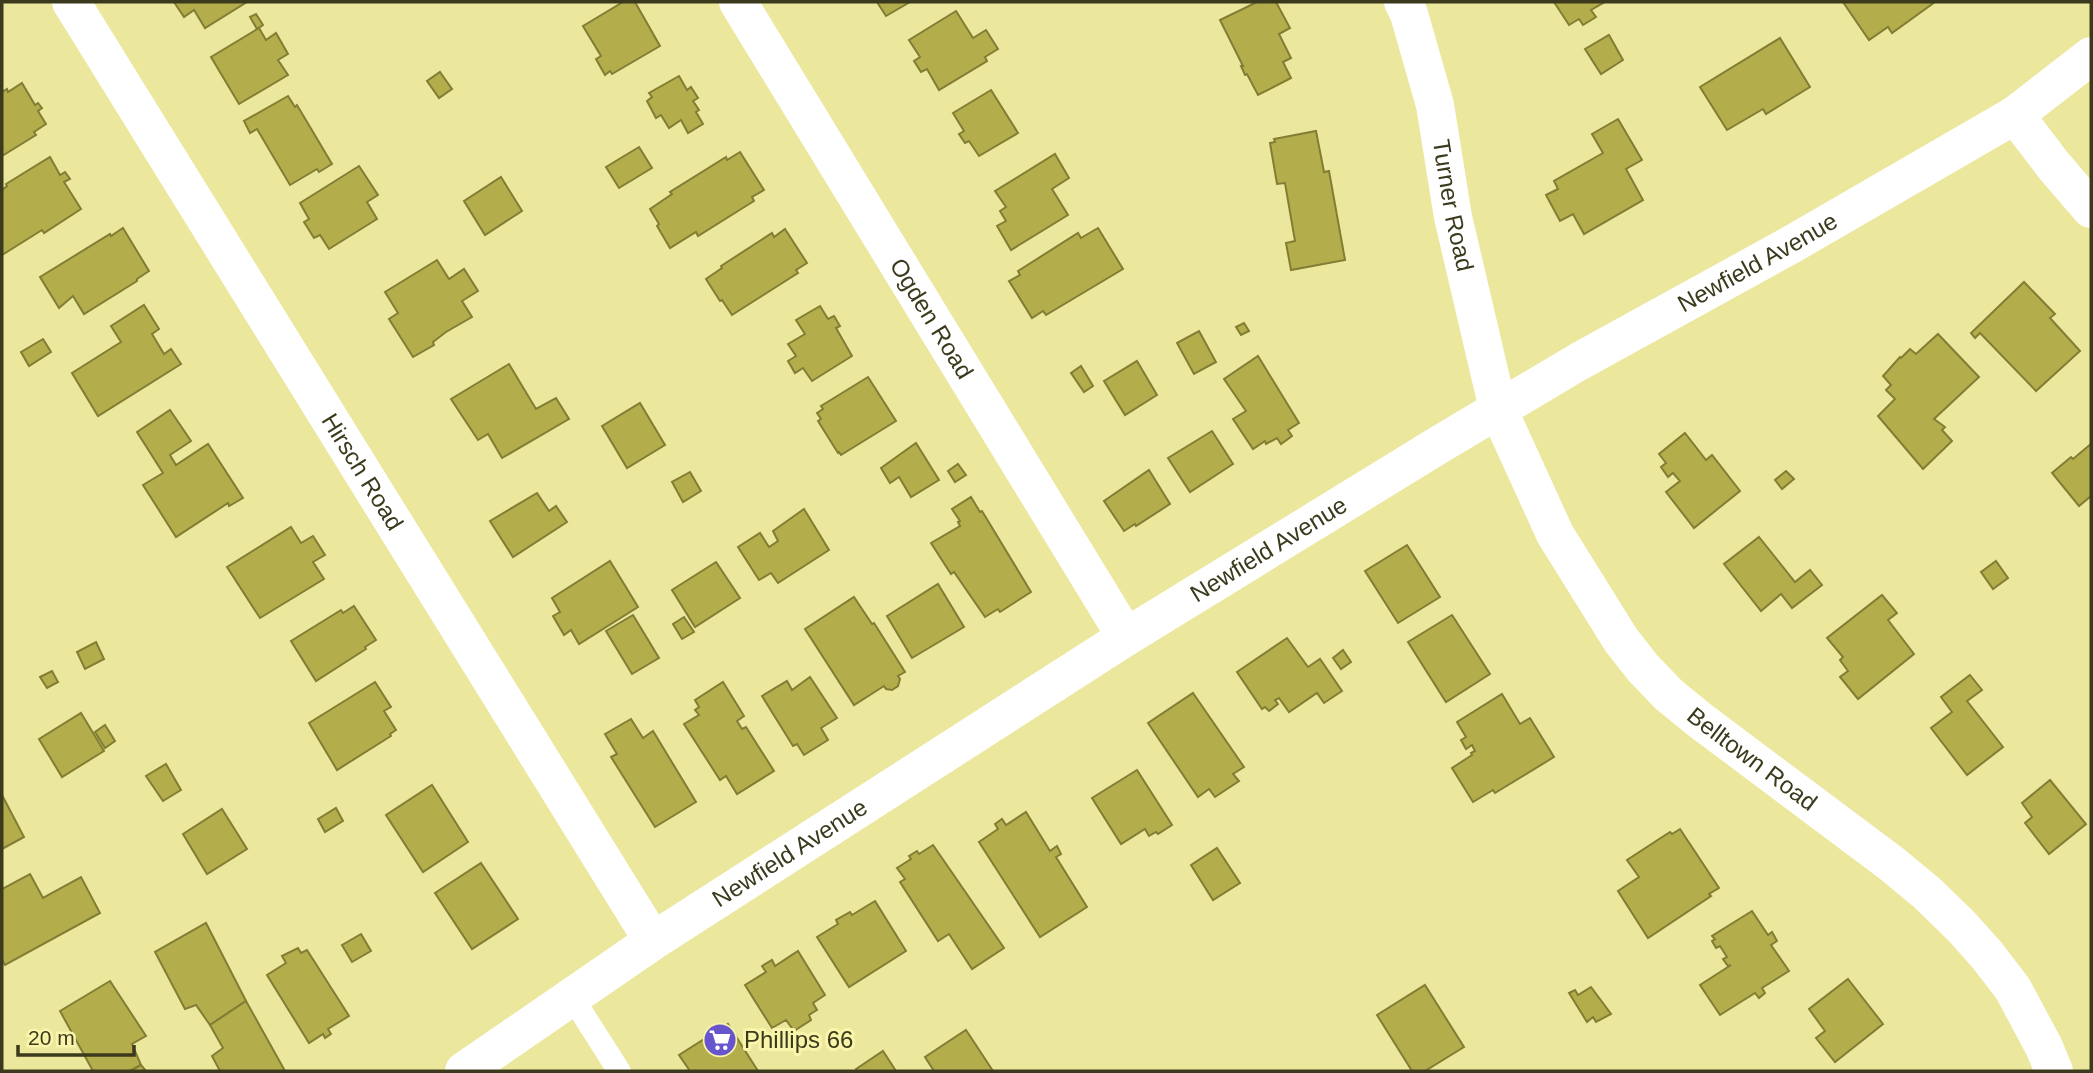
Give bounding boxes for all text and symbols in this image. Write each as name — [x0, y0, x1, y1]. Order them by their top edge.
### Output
street label: Turner Road — [1428, 137, 1479, 274]
street label: Newfield Avenue — [1673, 207, 1842, 317]
street label: Ogden Road — [885, 253, 979, 383]
street label: Hirsch Road — [316, 409, 409, 535]
street label: Newfield Avenue — [1185, 491, 1351, 607]
street label: Belltown Road — [1682, 701, 1822, 816]
street label: Newfield Avenue — [707, 793, 872, 912]
scale bar — [18, 1014, 133, 1058]
supermarket icon: Phillips 66 — [701, 1021, 739, 1059]
text: 20 m — [28, 1026, 75, 1049]
place label: Phillips 66 — [744, 1026, 853, 1053]

